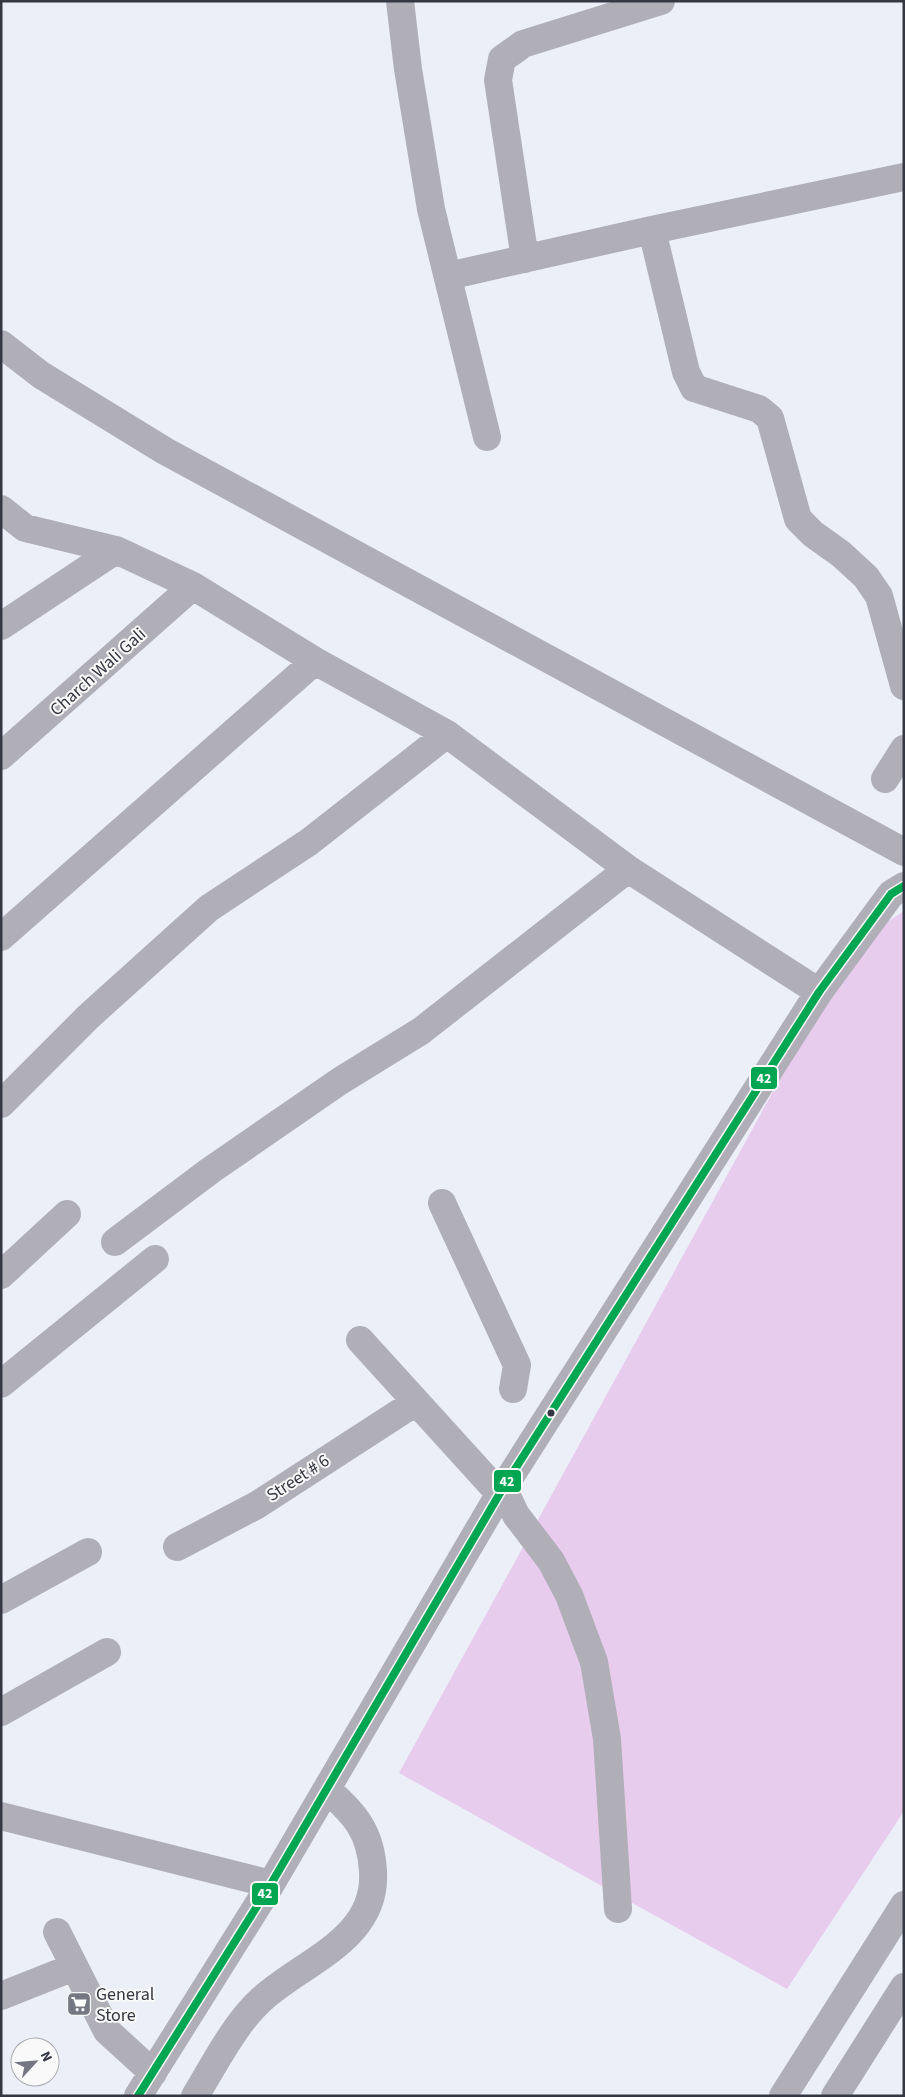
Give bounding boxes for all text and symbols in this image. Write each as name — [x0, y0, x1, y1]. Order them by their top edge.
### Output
street label: Charch Wali Gali — [44, 622, 152, 722]
line badge: 42 — [750, 1066, 778, 1090]
text: 42 — [757, 1069, 771, 1089]
unlabelled marker — [546, 1408, 556, 1418]
street label: Street # 6 — [262, 1448, 334, 1508]
line badge: 42 — [493, 1469, 522, 1493]
text: 42 — [500, 1472, 514, 1492]
line badge: 42 — [251, 1882, 279, 1906]
text: 42 — [258, 1884, 272, 1904]
place label: General Store — [96, 1982, 154, 2028]
supermarket icon: General Store — [66, 1991, 92, 2017]
north arrow — [10, 2037, 60, 2087]
text: N — [35, 2048, 57, 2065]

